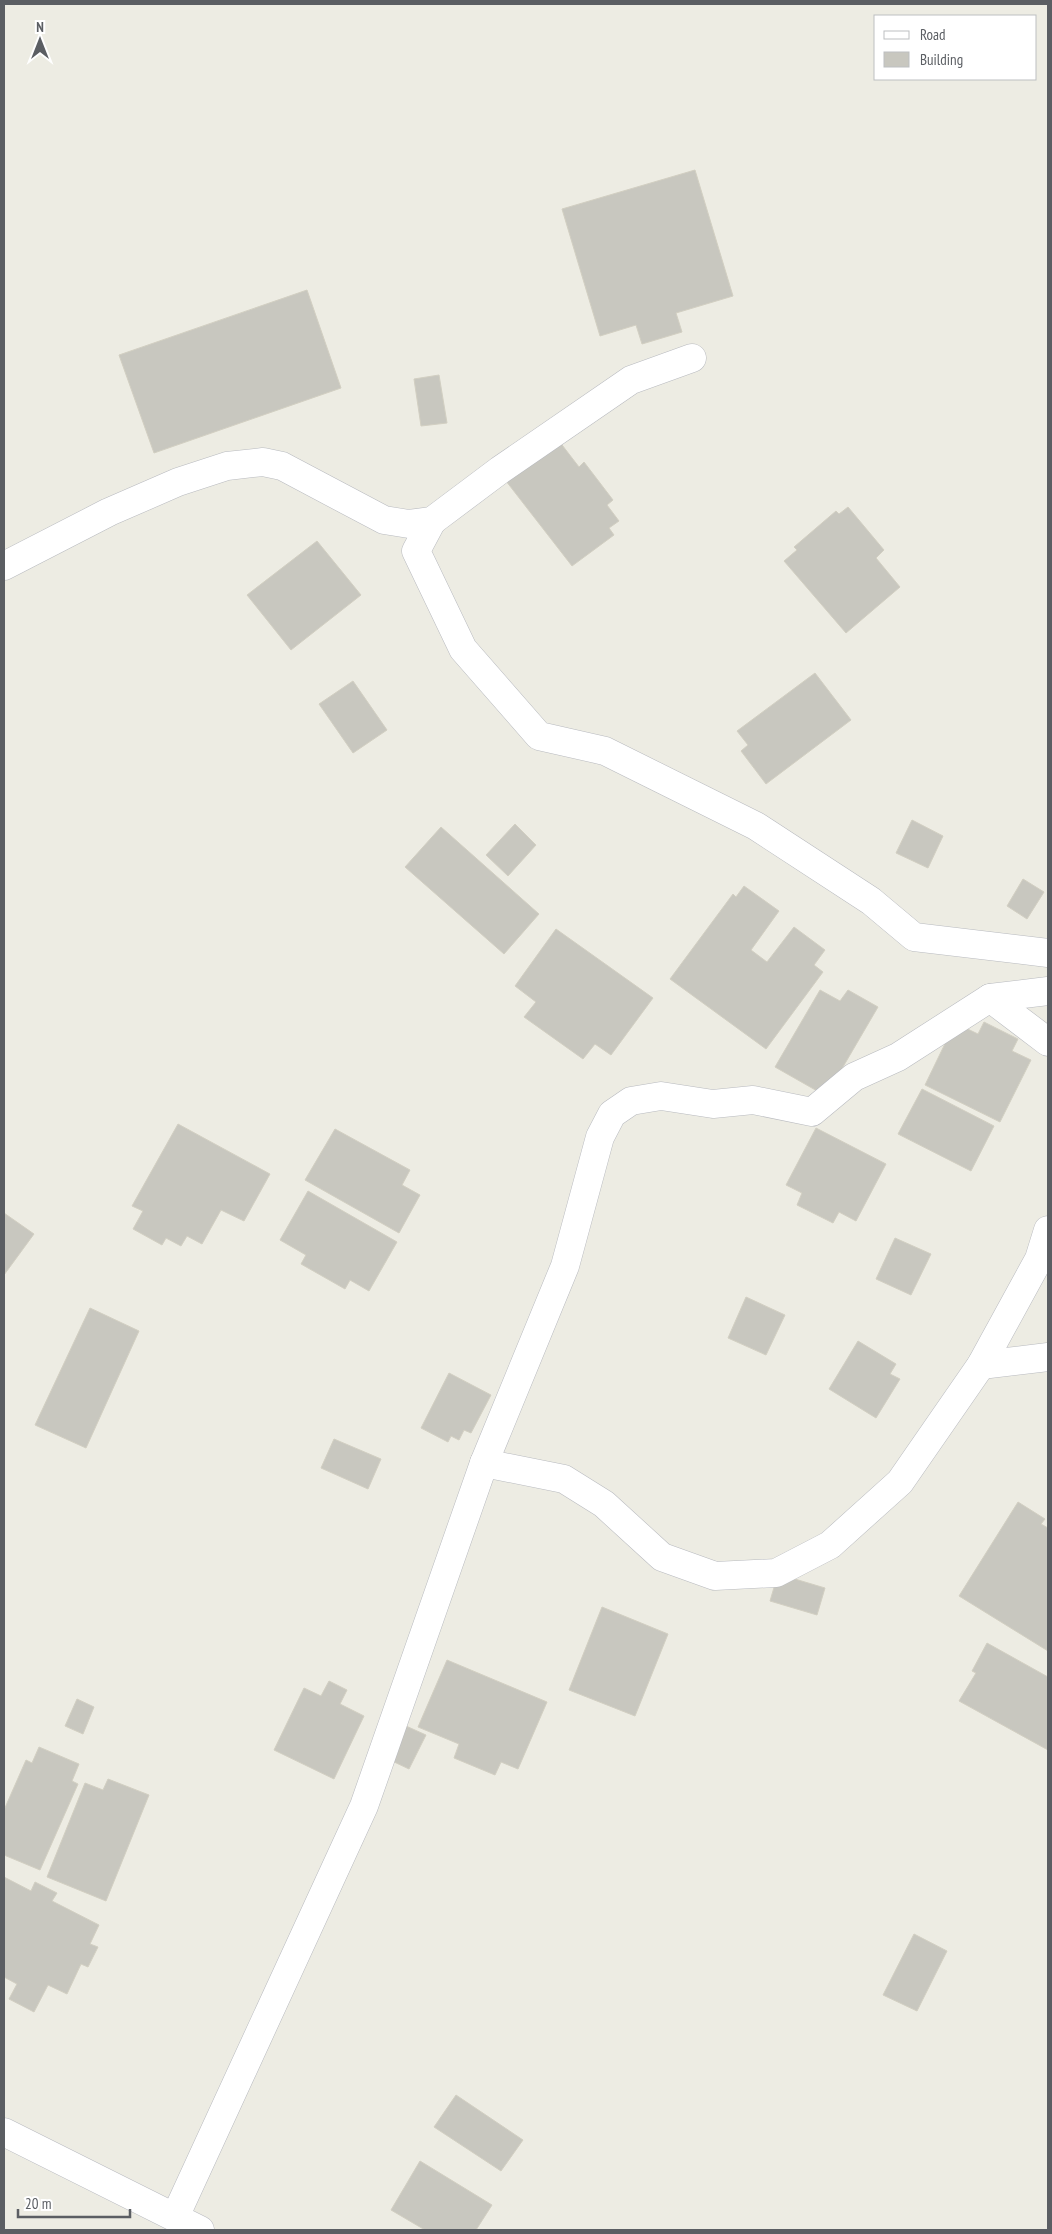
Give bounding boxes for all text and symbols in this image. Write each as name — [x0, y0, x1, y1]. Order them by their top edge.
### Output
north arrow — [15, 15, 65, 65]
legend — [874, 15, 1037, 80]
text: N — [36, 18, 44, 36]
text: Road — [920, 25, 946, 44]
text: Building — [920, 50, 963, 69]
scale bar — [18, 2186, 130, 2218]
text: 20 m — [25, 2194, 51, 2213]

